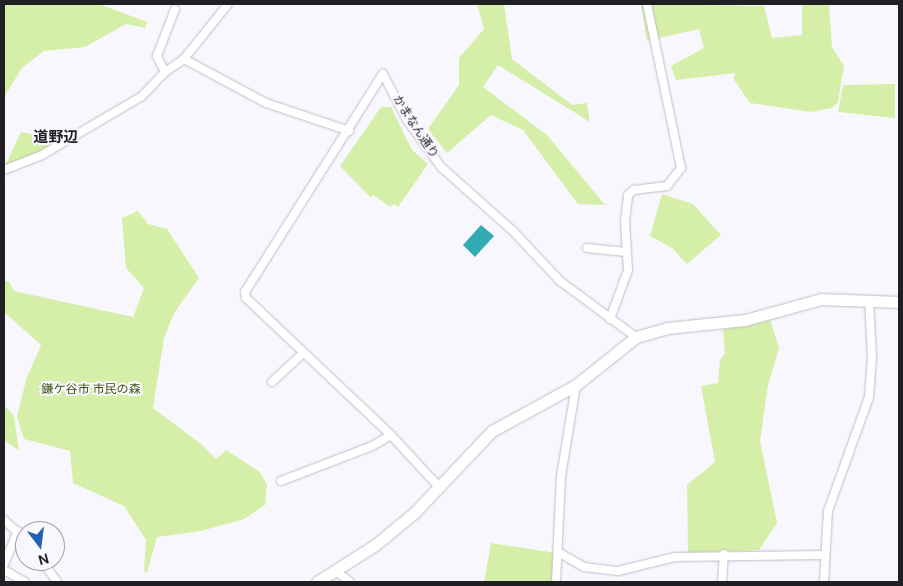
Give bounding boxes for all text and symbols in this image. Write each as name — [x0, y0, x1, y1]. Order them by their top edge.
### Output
street label: かまなん通り — [389, 93, 441, 161]
district label: 道野辺 — [34, 129, 78, 147]
park label: 鎌ケ谷市 市民の森 — [41, 383, 141, 397]
north arrow — [15, 521, 65, 571]
text: N — [36, 550, 51, 570]

